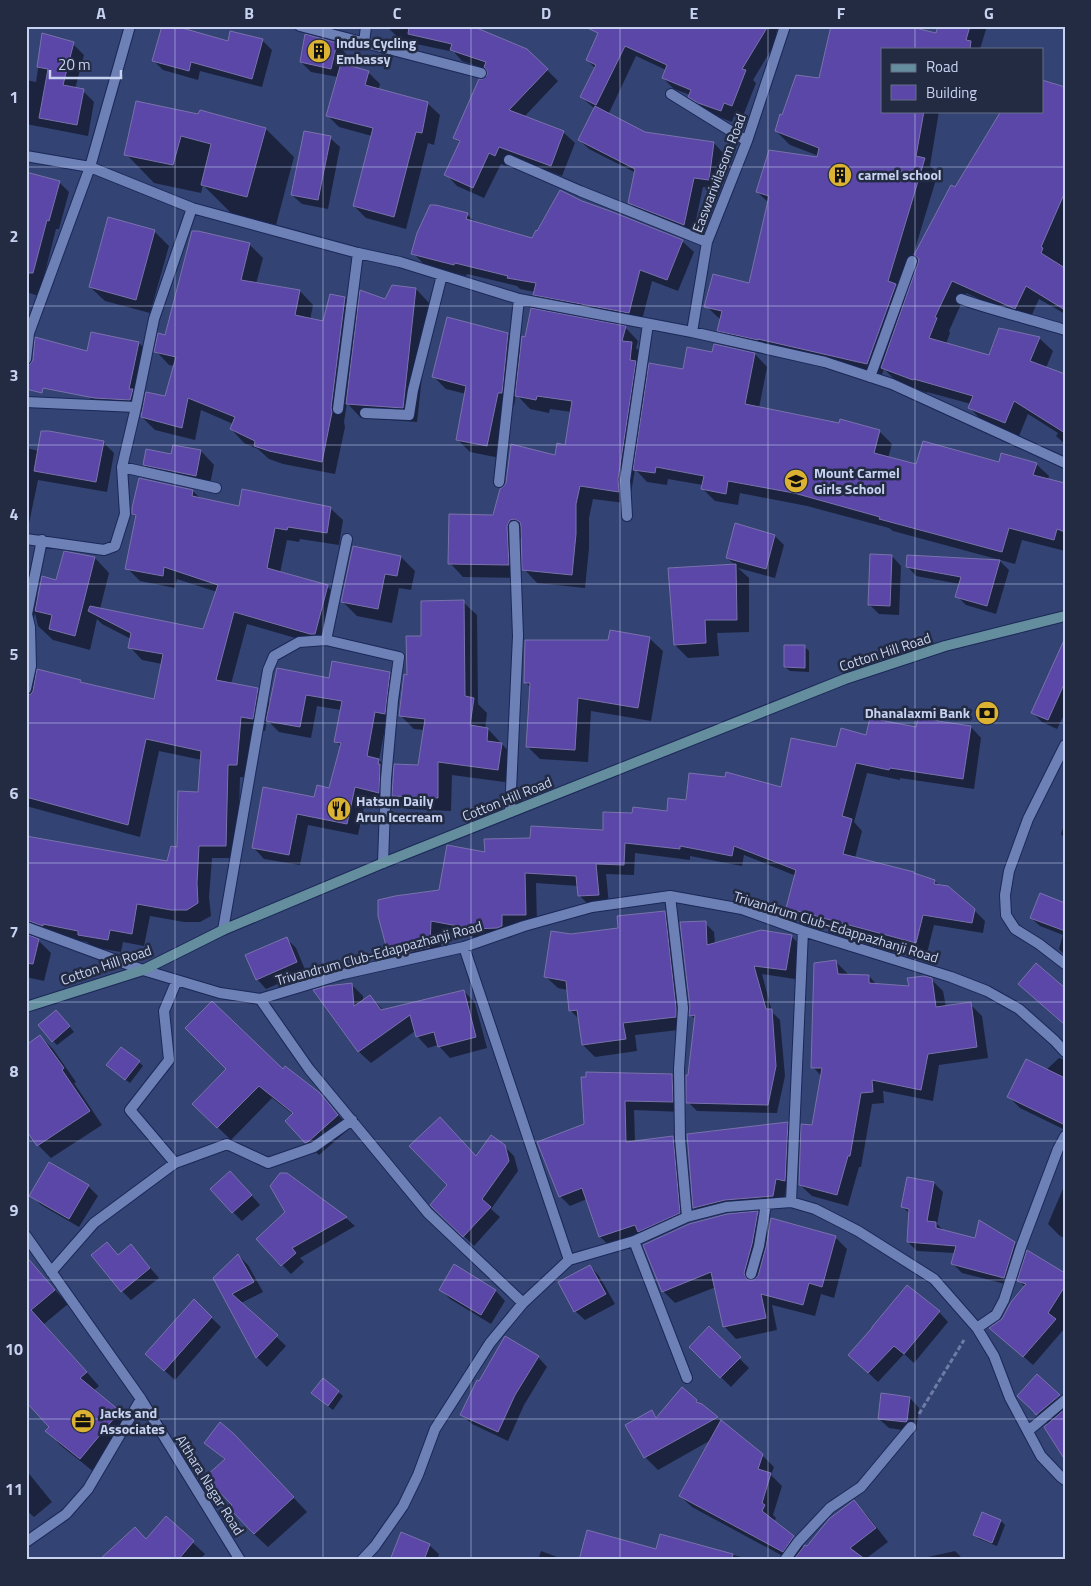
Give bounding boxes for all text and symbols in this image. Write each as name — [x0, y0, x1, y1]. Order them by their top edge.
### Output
text: A — [96, 1, 106, 25]
text: B — [244, 1, 254, 25]
text: C — [393, 1, 402, 25]
text: D — [541, 1, 551, 25]
text: E — [690, 1, 699, 25]
text: F — [837, 1, 846, 25]
text: G — [984, 1, 994, 25]
place label: Indus Cycling Embassy — [336, 32, 417, 69]
building icon: Indus Cycling Embassy — [306, 38, 332, 64]
scale bar — [50, 48, 121, 80]
legend — [881, 48, 1044, 112]
text: 20 m — [58, 53, 91, 76]
text: Road — [926, 55, 958, 78]
text: Building — [926, 81, 977, 104]
text: 1 — [10, 85, 18, 109]
street label: Easwarivilasom Road — [686, 110, 751, 235]
building icon: carmel school — [827, 162, 853, 188]
place label: carmel school — [858, 164, 942, 185]
text: 2 — [10, 224, 18, 248]
text: 3 — [10, 363, 18, 387]
place label: Mount Carmel Girls School — [814, 462, 900, 499]
school or university icon: Mount Carmel Girls School — [783, 468, 809, 494]
text: 4 — [10, 502, 19, 526]
street label: Cotton Hill Road — [836, 627, 933, 676]
text: 5 — [10, 642, 19, 666]
bank icon: Dhanalaxmi Bank — [974, 700, 1000, 726]
place label: Dhanalaxmi Bank — [865, 702, 971, 723]
street label: Cotton Hill Road — [459, 771, 555, 826]
text: 6 — [10, 781, 19, 805]
place label: Hatsun Daily Arun Icecream — [356, 790, 443, 827]
restaurant icon: Hatsun Daily Arun Icecream — [326, 796, 352, 822]
street label: Trivandrum Club-Edappazhanji Road — [731, 885, 941, 968]
street label: Trivandrum Club-Edappazhanji Road — [273, 915, 485, 990]
text: 7 — [10, 920, 18, 944]
street label: Cotton Hill Road — [57, 939, 154, 990]
text: 8 — [10, 1059, 19, 1083]
text: 9 — [10, 1198, 19, 1222]
text: 10 — [5, 1337, 23, 1361]
place label: Jacks and Associates — [100, 1402, 165, 1439]
office icon: Jacks and Associates — [70, 1408, 96, 1434]
street label: Althara Nagar Road — [171, 1430, 250, 1539]
text: 11 — [5, 1477, 23, 1501]

